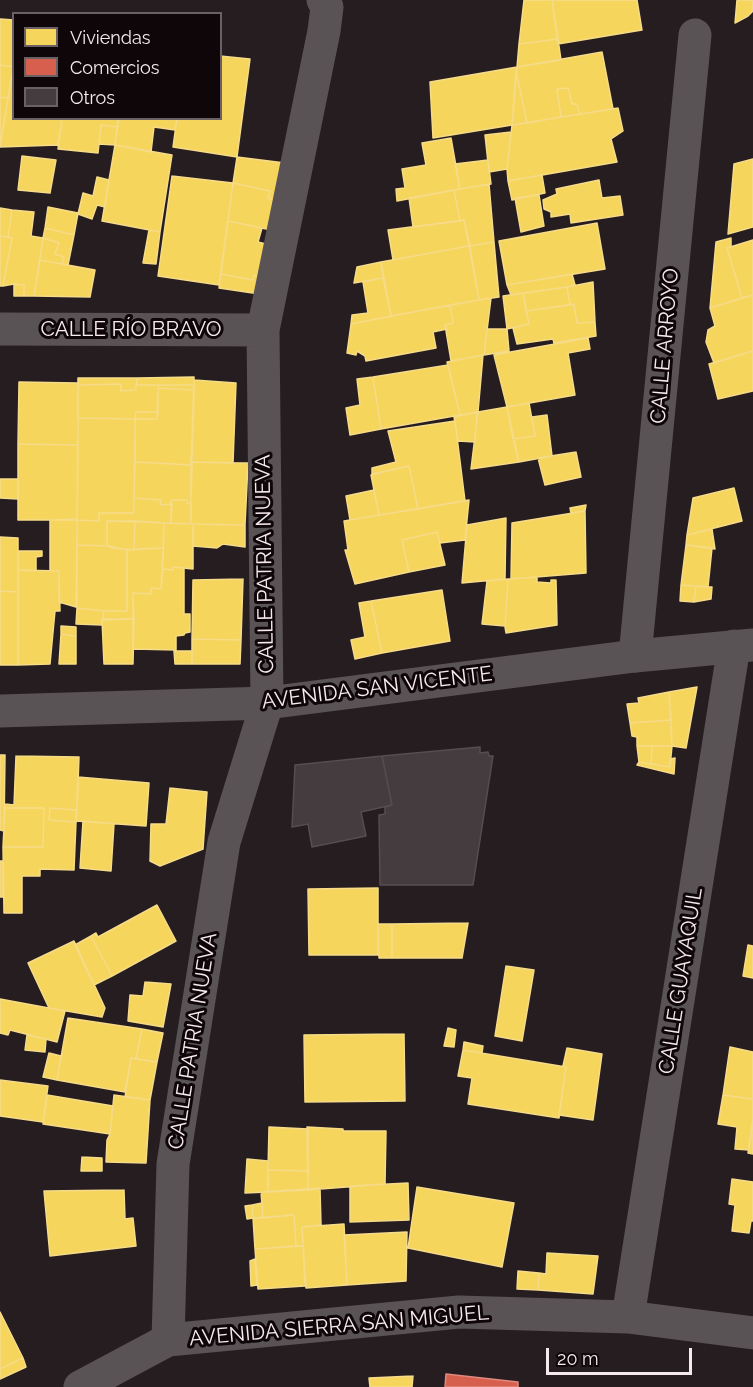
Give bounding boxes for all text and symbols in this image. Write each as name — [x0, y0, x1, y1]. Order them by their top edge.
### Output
legend — [12, 12, 222, 120]
text: Viviendas — [70, 27, 150, 48]
text: Comercios — [70, 57, 159, 78]
text: Otros — [70, 87, 115, 108]
street label: CALLE ARROYO — [646, 267, 684, 425]
street label: CALLE RÍO BRAVO — [40, 317, 222, 343]
street label: CALLE PATRIA NUEVA — [250, 454, 280, 674]
street label: AVENIDA SAN VICENTE — [260, 661, 494, 715]
street label: CALLE GUAYAQUIL — [654, 886, 708, 1076]
street label: CALLE PATRIA NUEVA — [163, 931, 223, 1151]
street label: AVENIDA SIERRA SAN MIGUEL — [188, 1300, 490, 1352]
scale bar — [549, 1336, 694, 1374]
text: 20 m — [557, 1348, 599, 1369]

